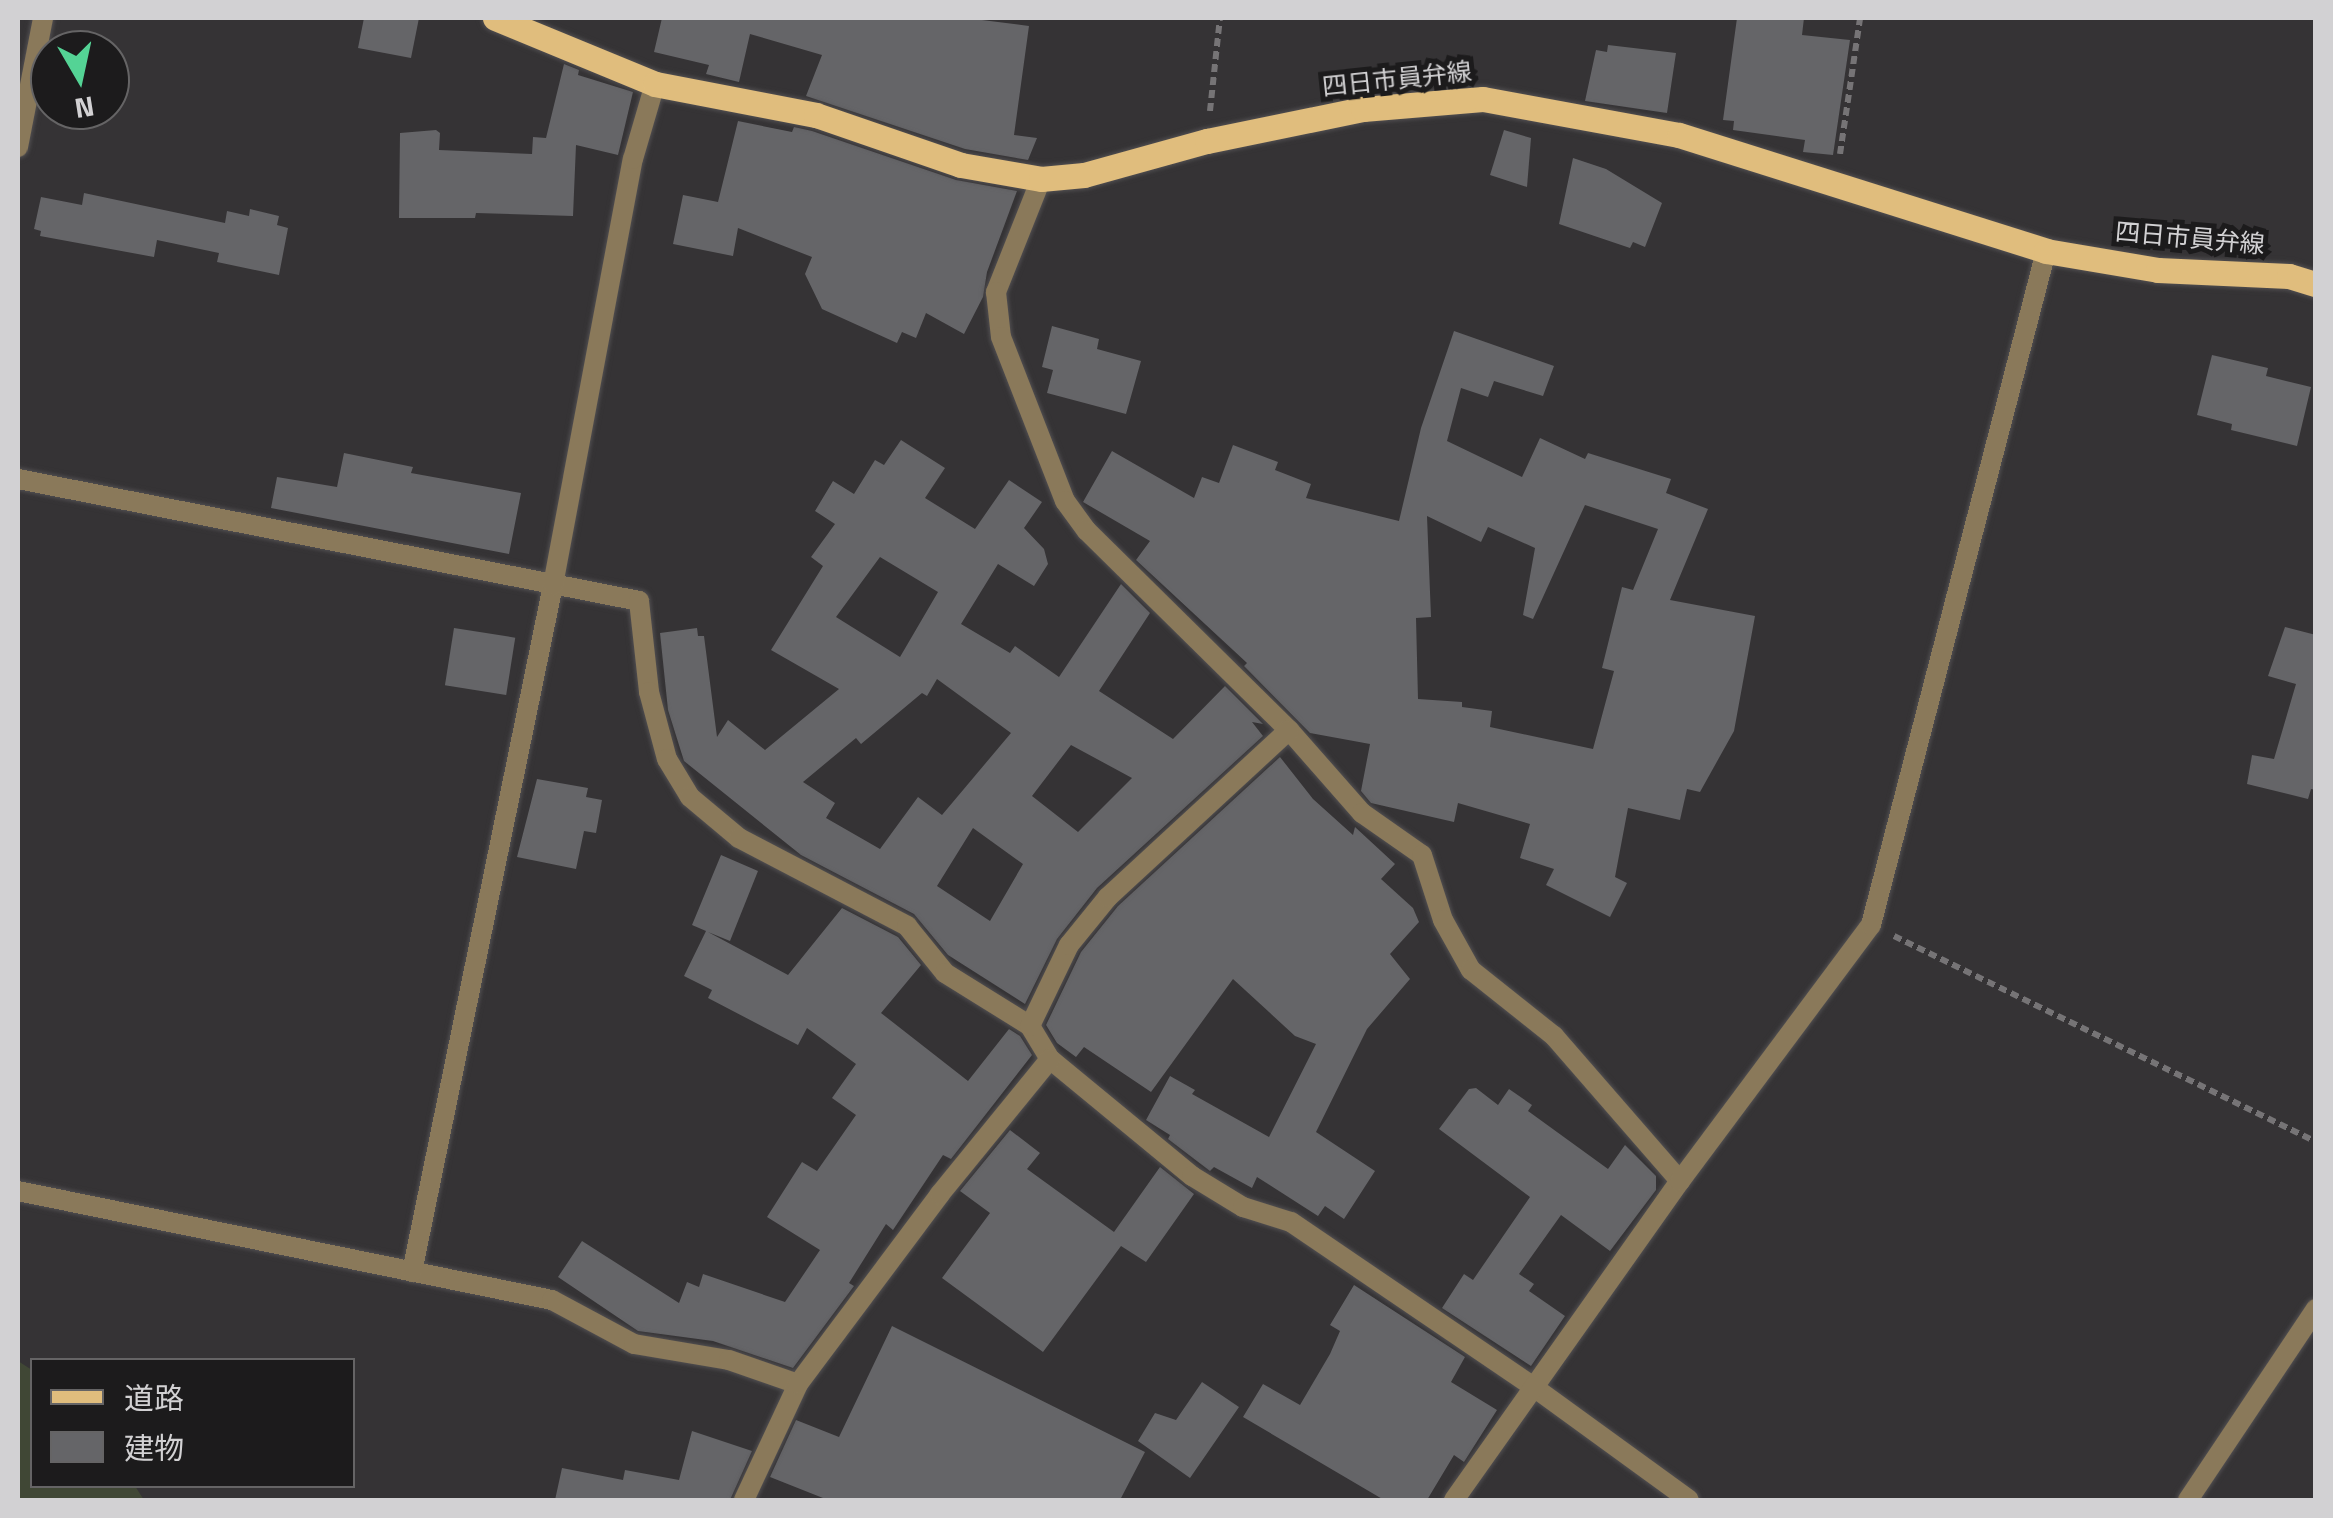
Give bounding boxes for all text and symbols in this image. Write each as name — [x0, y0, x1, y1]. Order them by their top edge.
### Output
north arrow — [30, 30, 130, 130]
street label: 四日市員弁線 — [1321, 56, 1473, 102]
text: N — [72, 85, 97, 131]
street label: 四日市員弁線 — [2114, 217, 2266, 259]
legend — [30, 1358, 355, 1488]
text: 道路 — [124, 1375, 184, 1421]
text: 建物 — [124, 1425, 184, 1471]

